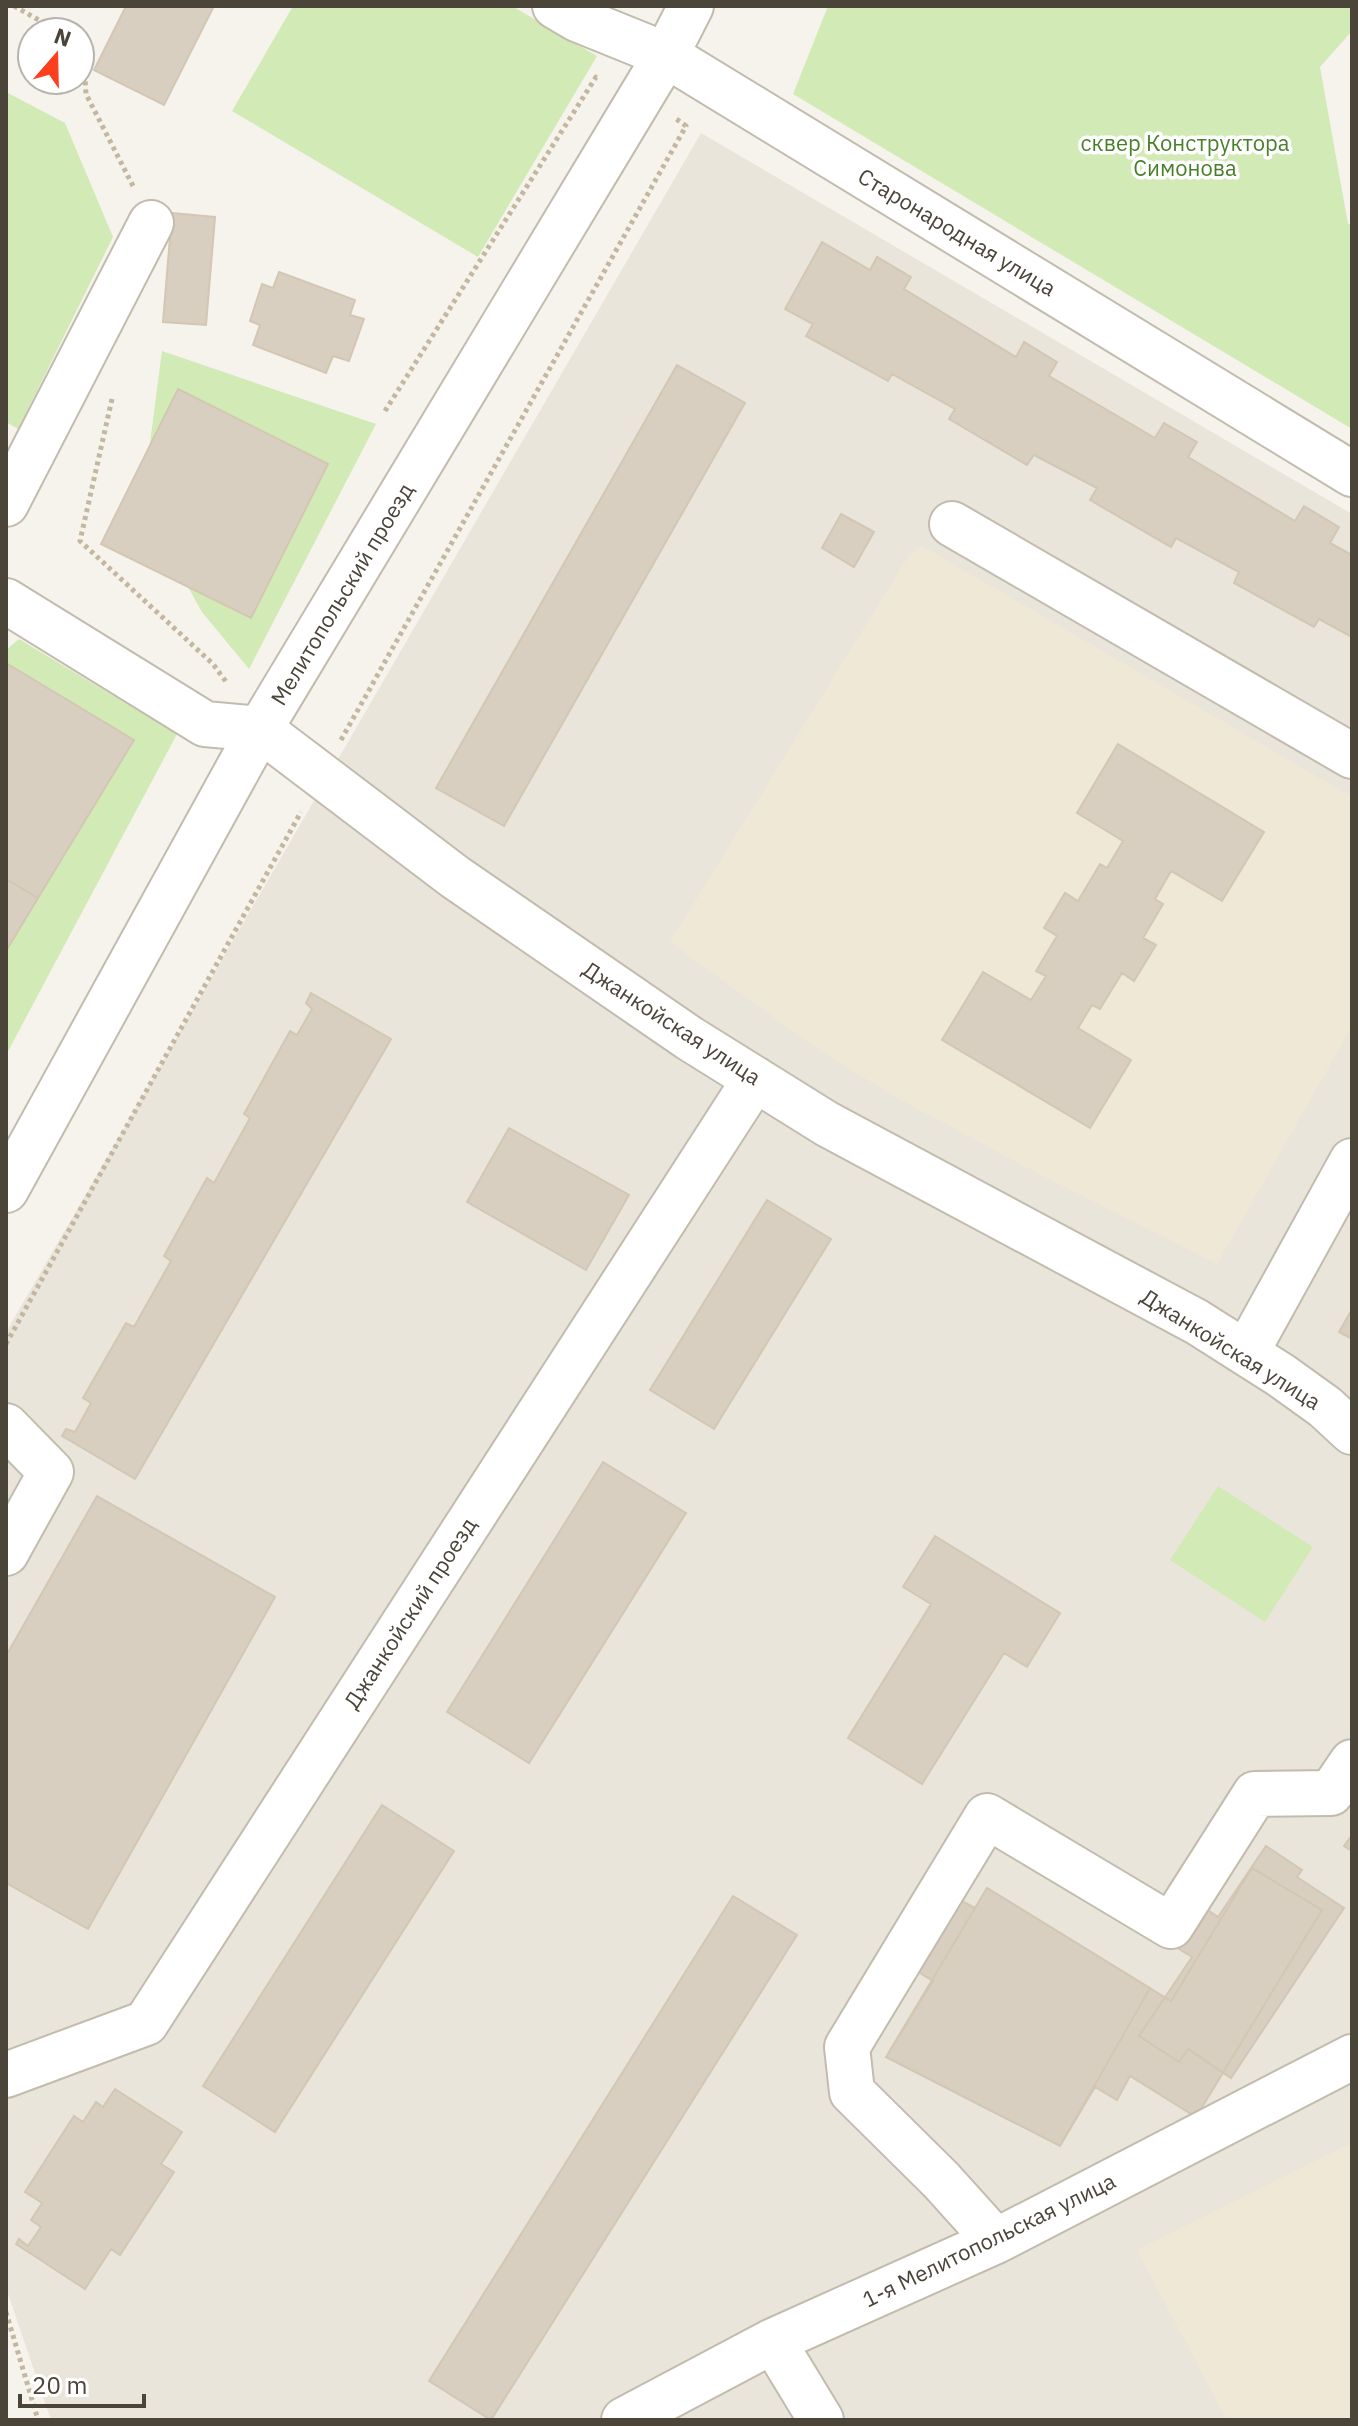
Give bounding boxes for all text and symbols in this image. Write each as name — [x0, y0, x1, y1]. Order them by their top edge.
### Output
north arrow — [16, 16, 96, 96]
text: N — [51, 20, 75, 53]
park label: сквер Конструктора Симонова — [1081, 128, 1290, 182]
street label: Старонародная улица — [853, 161, 1062, 302]
street label: Мелитопольский проезд — [264, 477, 420, 710]
street label: Джанкойская улица — [578, 954, 767, 1091]
street label: Джанкойская улица — [1136, 1281, 1327, 1416]
street label: Джанкойский проезд — [337, 1512, 482, 1714]
street label: 1-я Мелитопольская улица — [857, 2165, 1120, 2314]
scale bar — [20, 2358, 144, 2408]
text: 20 m — [32, 2369, 87, 2401]

